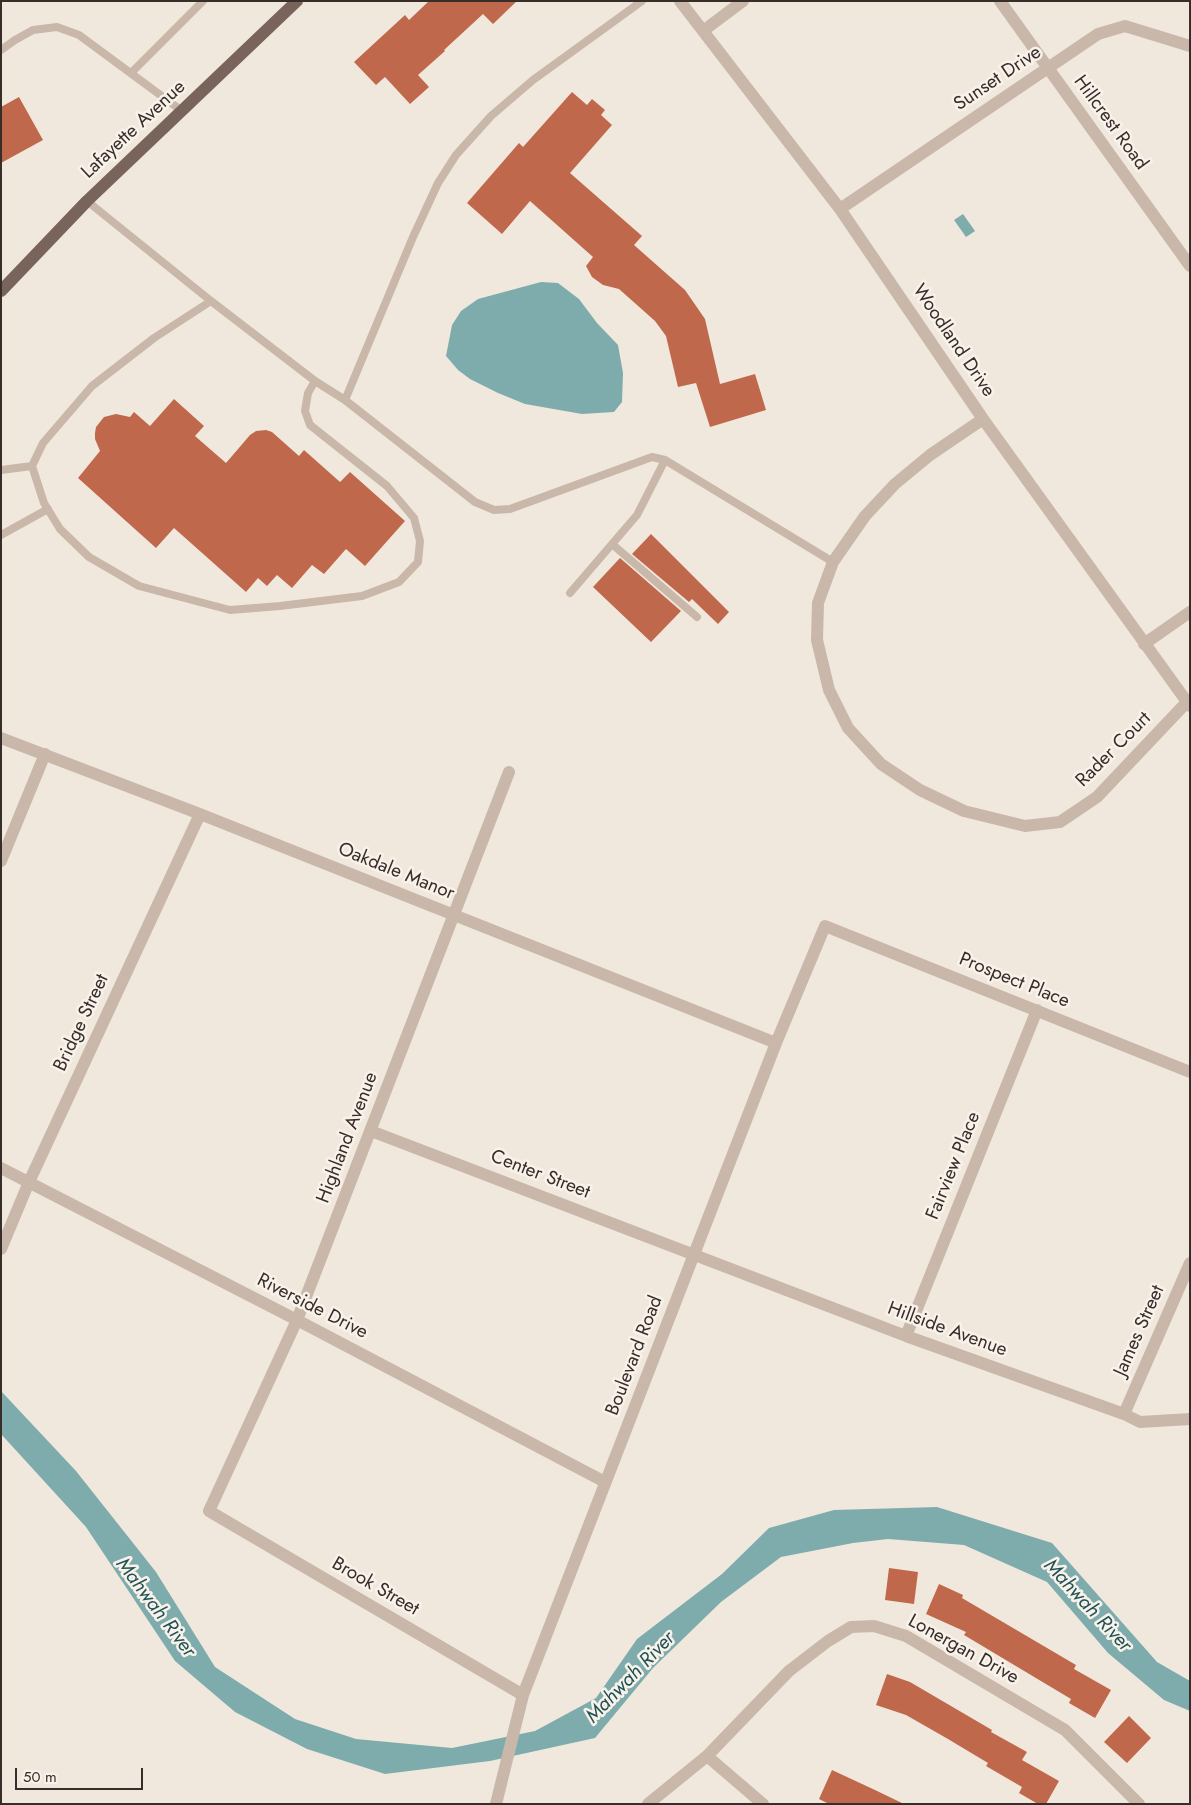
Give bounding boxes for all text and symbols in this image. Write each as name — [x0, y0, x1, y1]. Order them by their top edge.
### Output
street label: Sunset Drive — [950, 42, 1046, 116]
street label: Hillcrest Road — [1068, 71, 1152, 175]
street label: Lafayette Avenue — [77, 76, 191, 184]
street label: Woodland Drive — [907, 280, 999, 402]
street label: Rader Court — [1072, 708, 1156, 792]
street label: Oakdale Manor — [334, 838, 458, 906]
street label: Prospect Place — [955, 949, 1073, 1013]
street label: Bridge Street — [50, 971, 114, 1075]
street label: Highland Avenue — [313, 1069, 383, 1207]
street label: Fairview Place — [922, 1109, 986, 1223]
street label: Center Street — [487, 1146, 593, 1204]
street label: Riverside Drive — [253, 1269, 371, 1345]
street label: James Street — [1110, 1282, 1170, 1380]
street label: Boulevard Road — [602, 1293, 668, 1419]
street label: Hillside Avenue — [884, 1298, 1010, 1362]
street label: Brook Street — [327, 1553, 423, 1621]
water label: Mahwah River — [110, 1554, 200, 1662]
water label: Mahwah River — [1038, 1555, 1136, 1657]
street label: Lonergan Drive — [904, 1610, 1022, 1690]
water label: Mahwah River — [581, 1627, 681, 1729]
scale bar — [18, 1758, 145, 1790]
text: 50 m — [23, 1766, 57, 1788]

